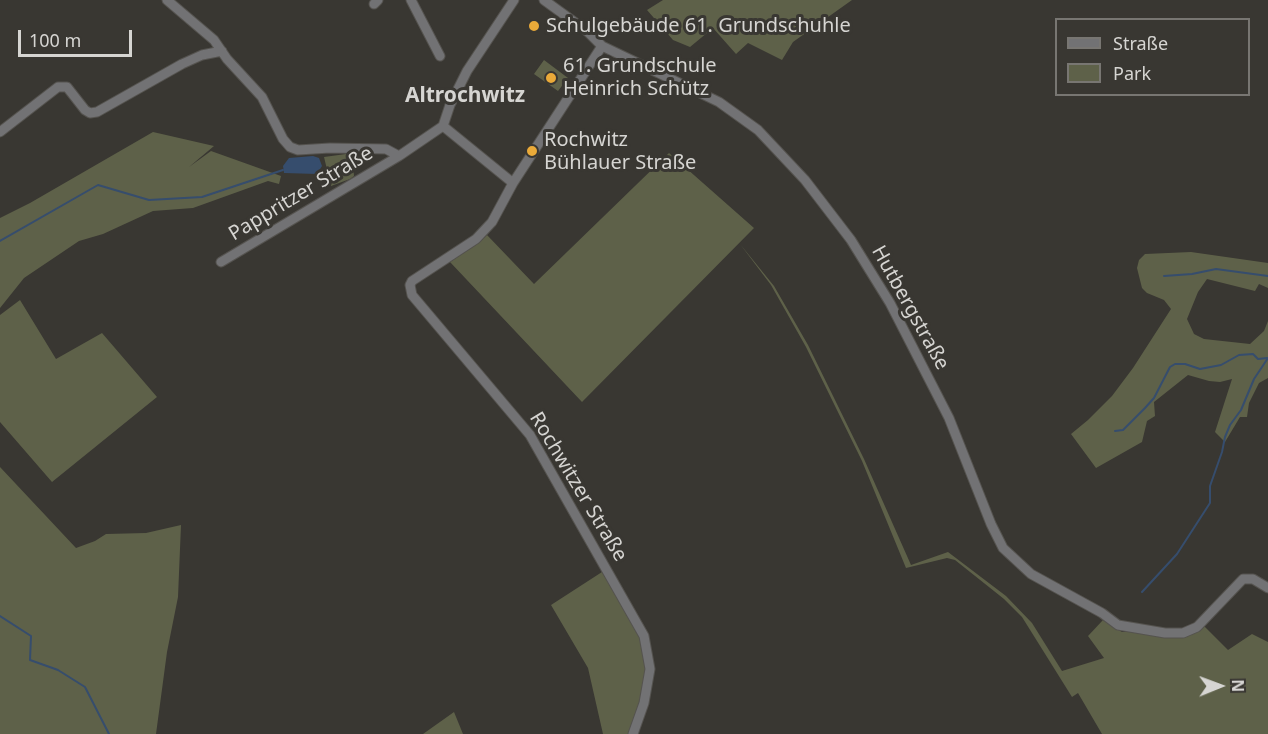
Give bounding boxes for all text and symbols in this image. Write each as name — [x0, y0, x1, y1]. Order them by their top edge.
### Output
place label: Schulgebäude 61. Grundschuhle — [546, 14, 851, 38]
scale bar — [21, 18, 135, 56]
legend — [1055, 18, 1250, 96]
marker: Schulgebäude 61. Grundschuhle — [527, 19, 541, 33]
text: 100 m — [29, 28, 81, 52]
text: Straße — [1113, 31, 1168, 55]
place label: 61. Grundschule Heinrich Schütz — [563, 54, 717, 101]
text: Park — [1113, 61, 1151, 85]
marker: 61. Grundschule Heinrich Schütz — [544, 71, 558, 85]
district label: Altrochwitz — [405, 83, 525, 109]
place label: Rochwitz Bühlauer Straße — [544, 128, 696, 175]
street label: Pappritzer Straße — [225, 142, 377, 246]
marker: Rochwitz Bühlauer Straße — [525, 144, 539, 158]
street label: Hutbergstraße — [866, 242, 954, 374]
street label: Rochwitzer Straße — [524, 408, 632, 566]
north arrow — [1190, 656, 1250, 716]
text: N — [1227, 679, 1249, 692]

